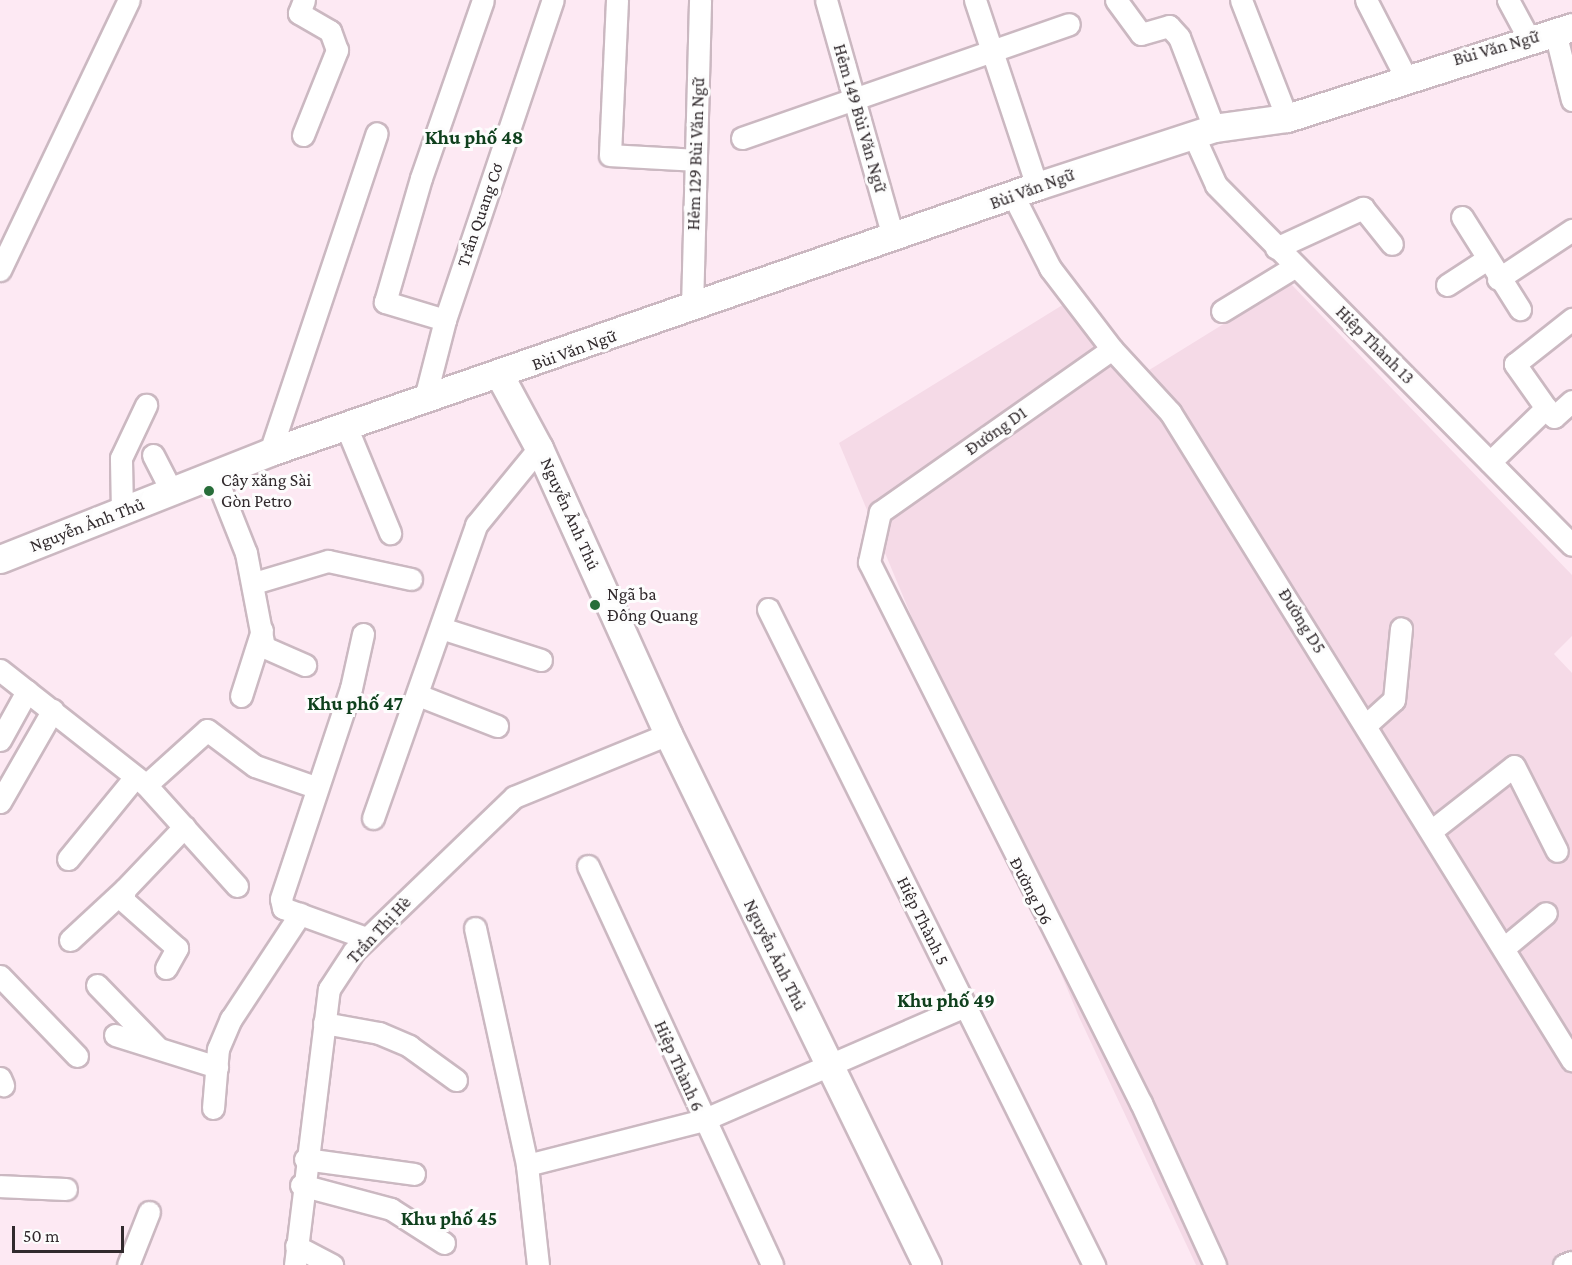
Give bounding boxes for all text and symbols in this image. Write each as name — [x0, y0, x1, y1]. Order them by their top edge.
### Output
street label: Bùi Văn Ngữ — [1451, 25, 1541, 71]
street label: Hẻm 149 Bùi Văn Ngữ — [828, 41, 892, 195]
street label: Hẻm 129 Bùi Văn Ngữ — [683, 77, 709, 231]
district label: Khu phố 48 — [425, 125, 523, 149]
street label: Trần Quang Cơ — [452, 160, 508, 270]
street label: Bùi Văn Ngữ — [987, 164, 1077, 214]
street label: Hiệp Thành 13 — [1331, 301, 1419, 389]
street label: Bùi Văn Ngữ — [529, 325, 619, 375]
street label: Đường D1 — [961, 402, 1031, 460]
street label: Nguyễn Ảnh Thủ — [536, 454, 604, 574]
place label: Cây xăng Sài Gòn Petro — [221, 470, 311, 512]
marker: Cây xăng Sài Gòn Petro — [202, 484, 216, 498]
street label: Nguyễn Ảnh Thủ — [27, 493, 147, 557]
place label: Ngã ba Đông Quang — [607, 584, 698, 626]
street label: Đường D5 — [1274, 584, 1330, 658]
marker: Ngã ba Đông Quang — [588, 598, 602, 612]
district label: Khu phố 47 — [307, 691, 403, 715]
street label: Đường D6 — [1005, 853, 1057, 929]
street label: Hiệp Thành 5 — [892, 873, 954, 969]
street label: Trần Thị Hè — [342, 892, 416, 968]
street label: Nguyễn Ảnh Thủ — [739, 896, 811, 1014]
district label: Khu phố 49 — [897, 988, 995, 1012]
street label: Hiệp Thành 6 — [649, 1017, 709, 1115]
district label: Khu phố 45 — [401, 1206, 497, 1230]
scale bar — [15, 1214, 128, 1252]
text: 50 m — [23, 1226, 60, 1246]

